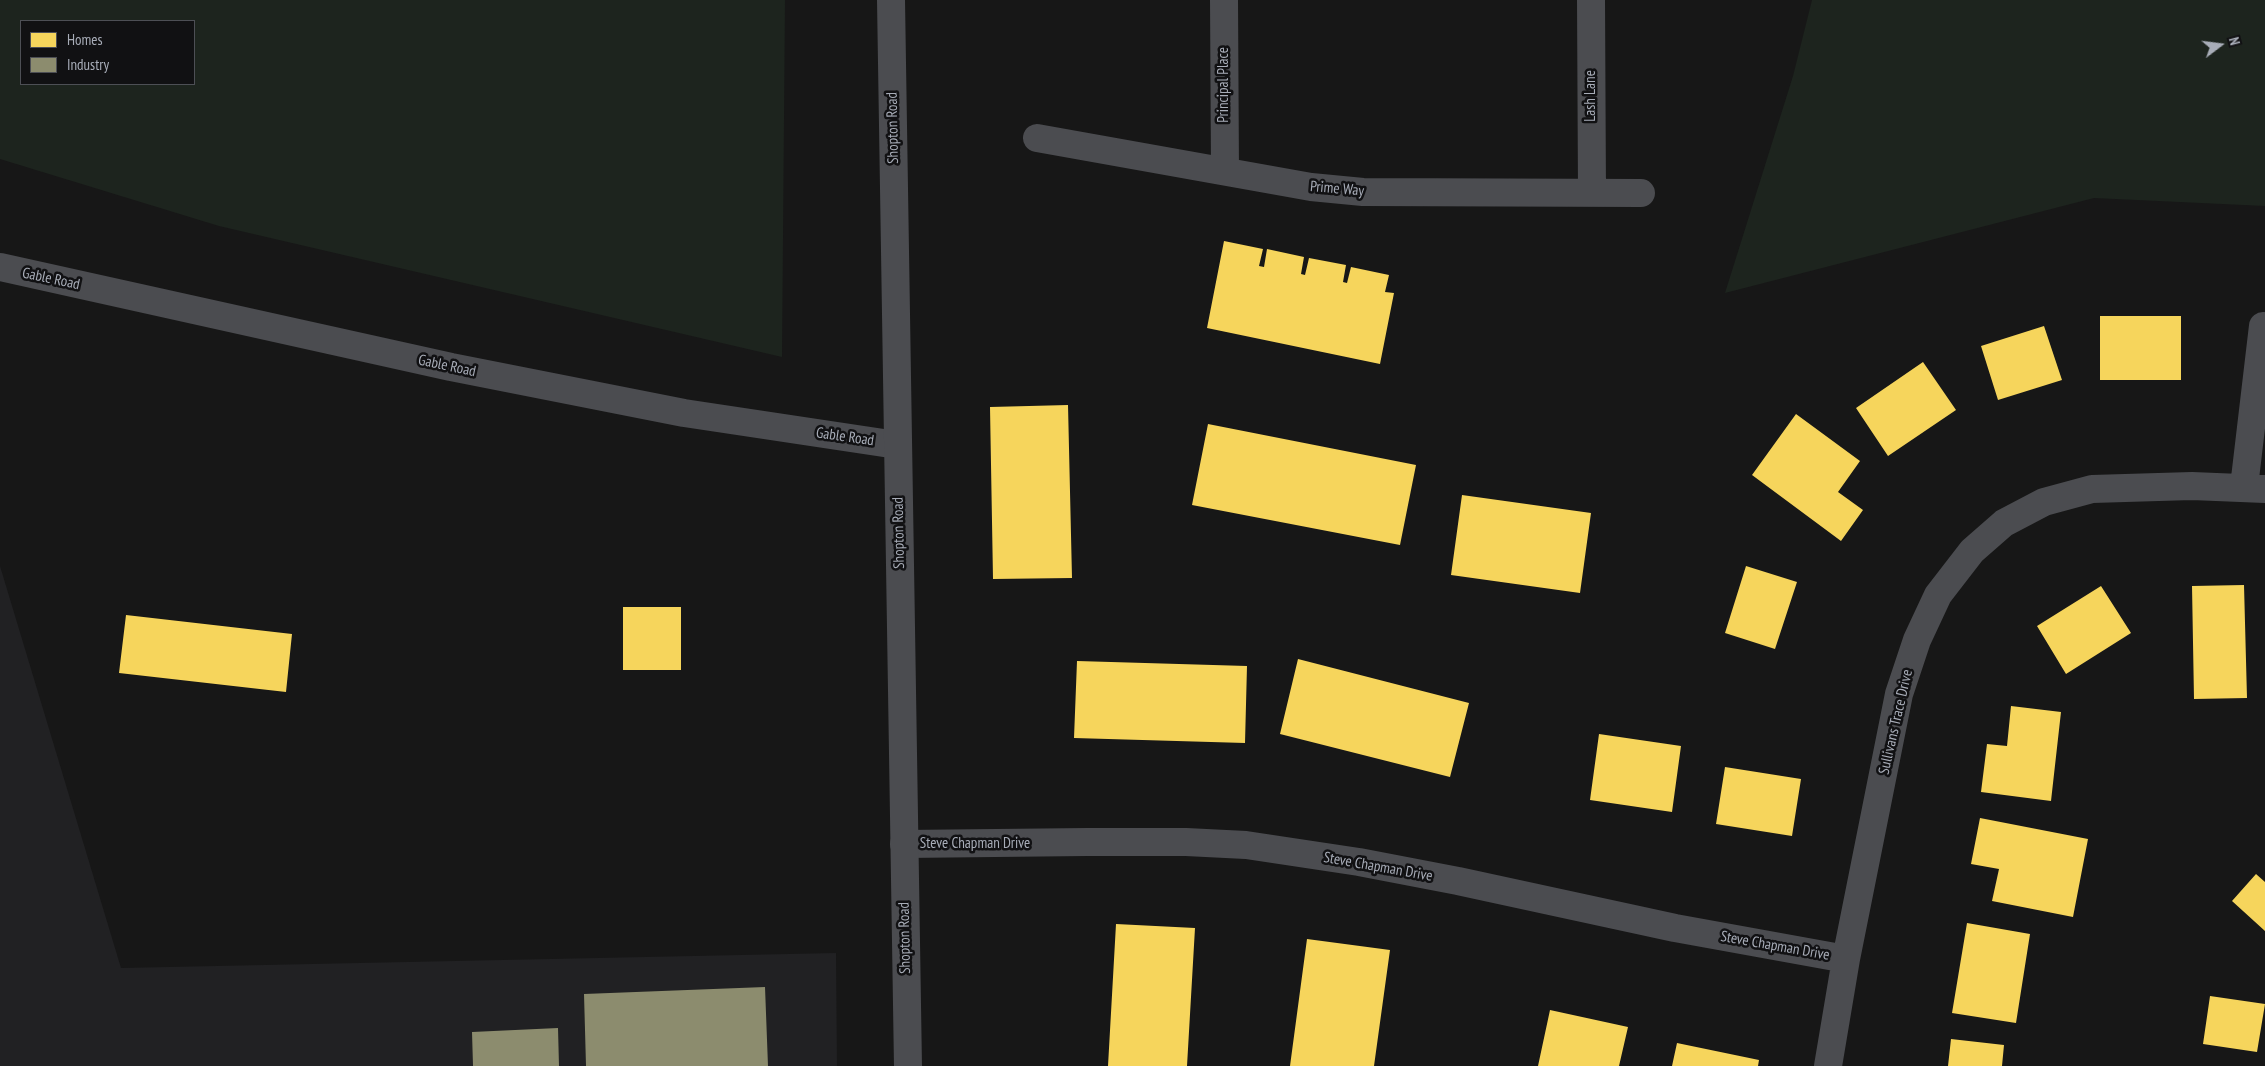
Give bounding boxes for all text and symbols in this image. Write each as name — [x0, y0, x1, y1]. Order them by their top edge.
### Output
legend — [20, 20, 195, 85]
north arrow — [2195, 20, 2245, 70]
text: Homes — [67, 30, 103, 49]
text: N — [2225, 35, 2244, 47]
street label: Principal Place — [1215, 47, 1233, 123]
text: Industry — [67, 55, 109, 74]
street label: Lash Lane — [1582, 70, 1600, 122]
street label: Shopton Road — [883, 92, 903, 164]
street label: Prime Way — [1309, 178, 1365, 200]
street label: Gable Road — [21, 264, 81, 294]
street label: Gable Road — [417, 351, 477, 381]
street label: Gable Road — [815, 424, 875, 450]
street label: Shopton Road — [889, 497, 909, 569]
street label: Sullivans Trace Drive — [1875, 668, 1917, 776]
street label: Steve Chapman Drive — [920, 835, 1030, 853]
street label: Steve Chapman Drive — [1322, 849, 1434, 885]
street label: Shopton Road — [895, 902, 915, 974]
street label: Steve Chapman Drive — [1719, 928, 1831, 964]

